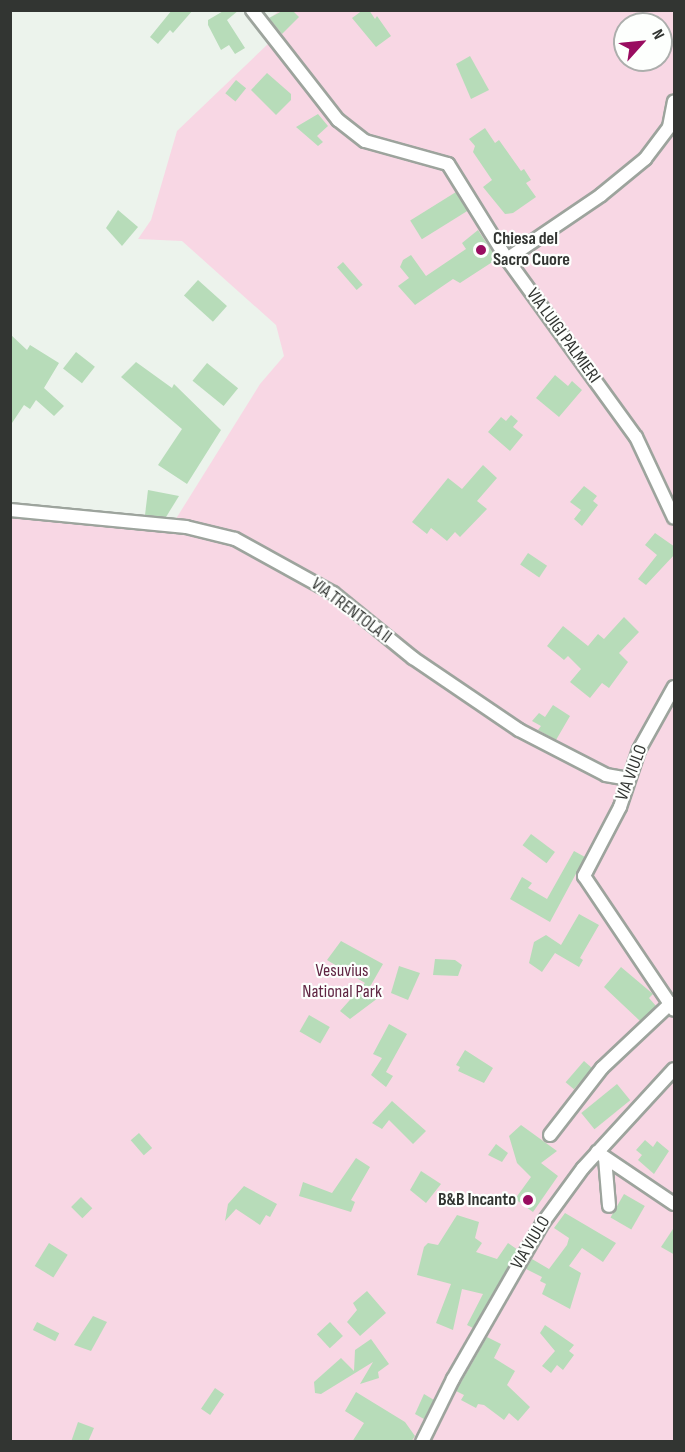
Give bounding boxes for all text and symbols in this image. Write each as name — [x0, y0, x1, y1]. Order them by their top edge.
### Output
north arrow — [613, 12, 673, 72]
text: N — [647, 26, 668, 43]
place label: Chiesa del Sacro Cuore — [493, 229, 570, 272]
marker: Chiesa del Sacro Cuore — [474, 243, 488, 257]
street label: VIA LUIGI PALMIERI — [521, 284, 605, 388]
street label: VIA TRENTOLA II — [307, 574, 395, 648]
street label: VIA VIULO — [611, 742, 653, 804]
park label: Vesuvius National Park — [302, 961, 382, 1004]
place label: B&B Incanto — [438, 1189, 516, 1211]
marker: B&B Incanto — [521, 1193, 535, 1207]
street label: VIA VIULO — [507, 1213, 555, 1273]

